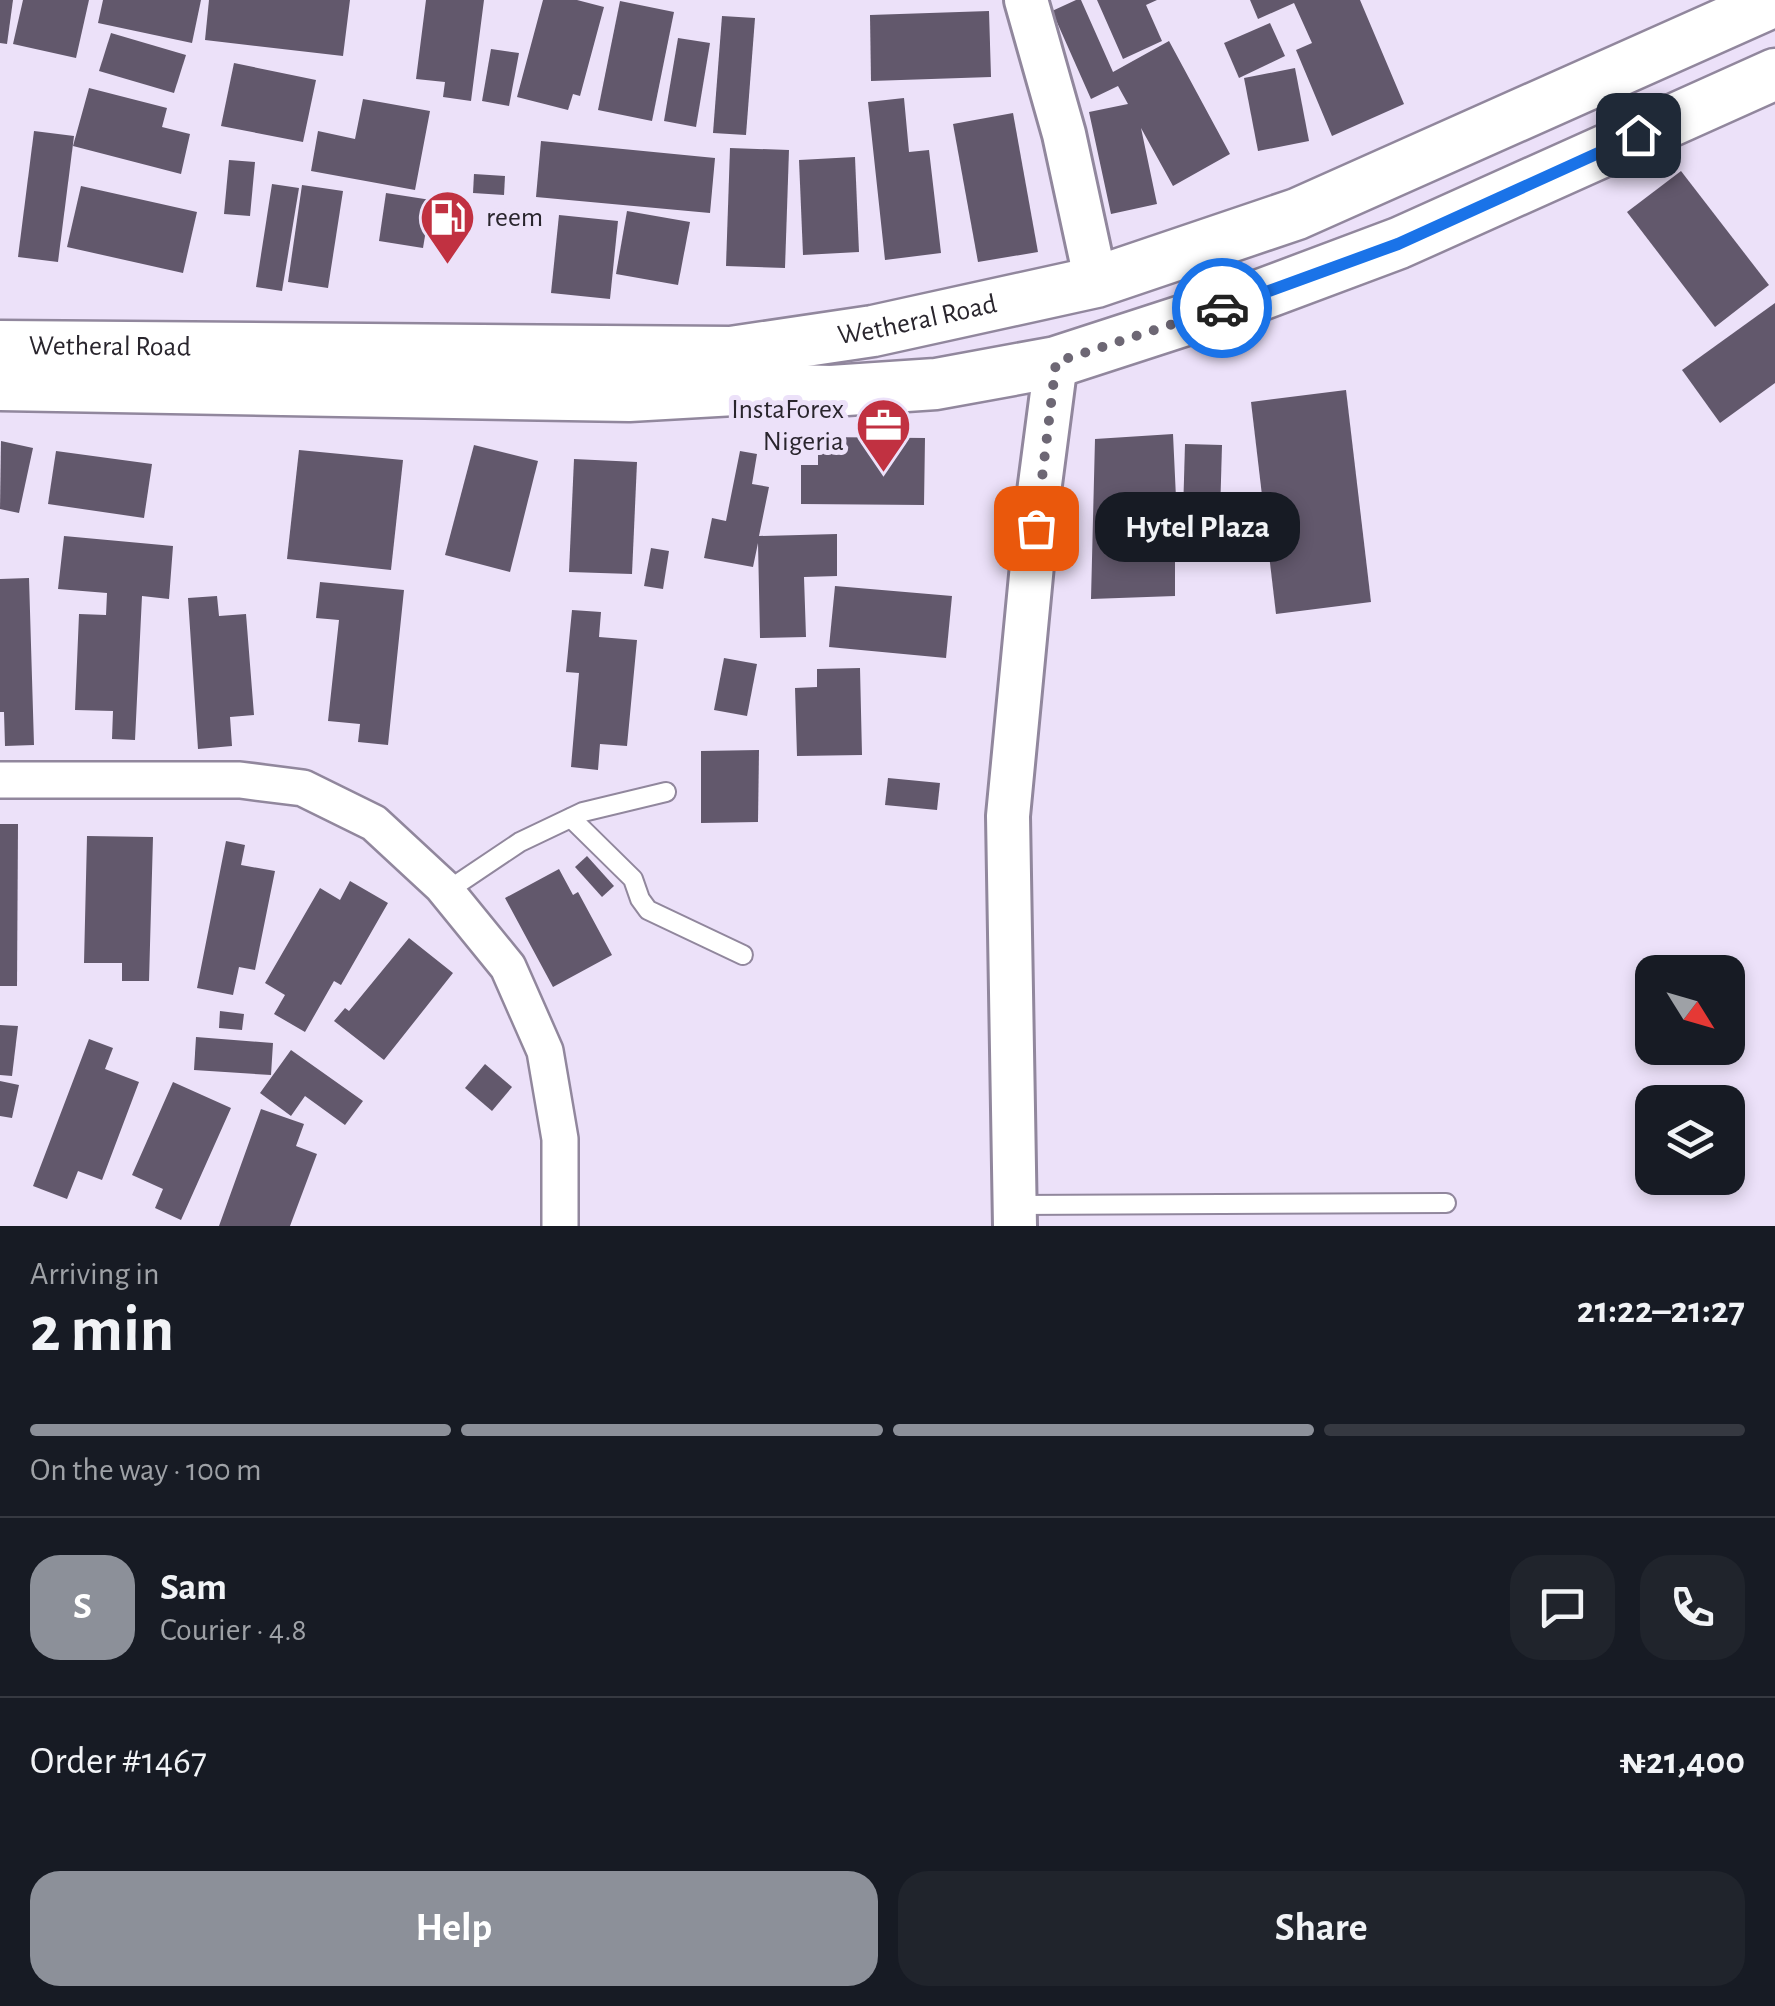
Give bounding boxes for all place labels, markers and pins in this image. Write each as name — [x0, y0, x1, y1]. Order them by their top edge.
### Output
pin — [1596, 93, 1681, 178]
fuel station icon: reem — [417, 188, 477, 267]
place label: reem — [486, 204, 543, 232]
place label: InstaForex Nigeria — [731, 396, 844, 456]
office icon: InstaForex Nigeria — [853, 396, 913, 475]
pin — [994, 486, 1079, 571]
callout: Hytel Plaza — [1096, 493, 1301, 563]

